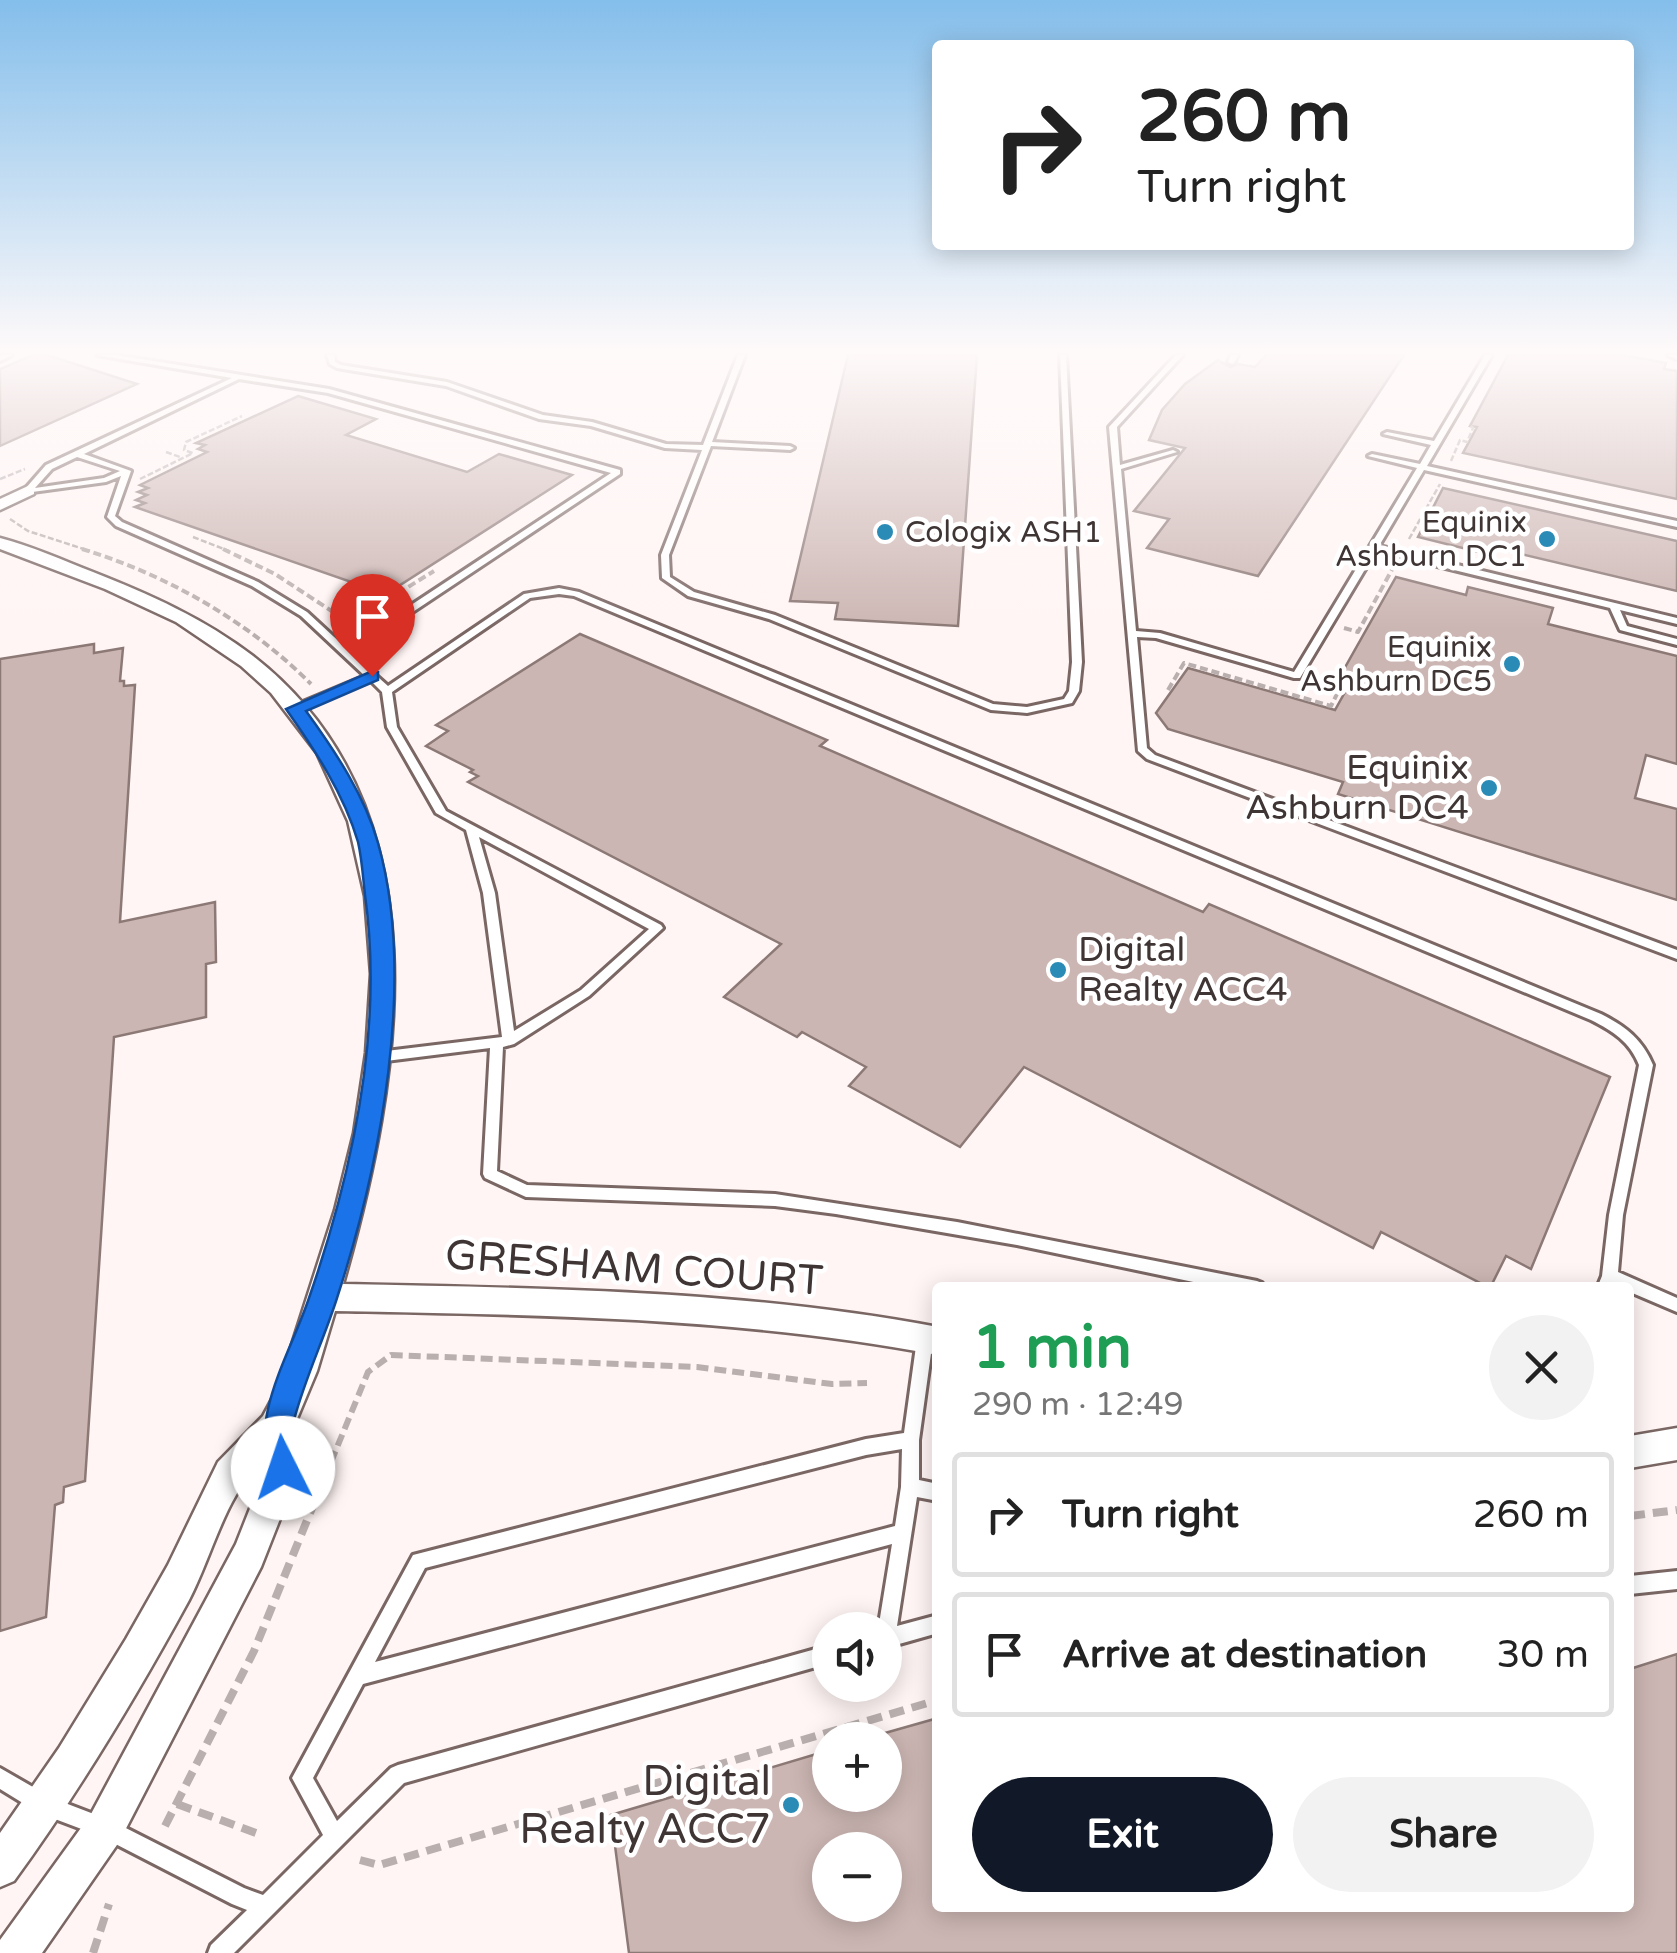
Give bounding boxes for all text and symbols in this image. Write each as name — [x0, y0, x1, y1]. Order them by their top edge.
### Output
text: 260 m — [1137, 76, 1351, 160]
icon: right — [972, 80, 1102, 210]
text: Turn right — [1137, 161, 1346, 215]
place label: Equinix Ashburn DC1 — [1335, 504, 1527, 575]
place label: Cologix ASH1 — [905, 514, 1102, 551]
marker: Cologix ASH1 — [874, 521, 896, 543]
marker: Equinix Ashburn DC1 — [1536, 528, 1558, 550]
pin — [330, 574, 415, 677]
icon: arrive — [345, 589, 400, 644]
place label: Equinix Ashburn DC5 — [1300, 629, 1492, 700]
marker: Equinix Ashburn DC5 — [1501, 653, 1523, 675]
place label: Equinix Ashburn DC4 — [1245, 747, 1469, 829]
marker: Equinix Ashburn DC4 — [1478, 777, 1500, 799]
place label: Digital Realty ACC4 — [1078, 929, 1288, 1011]
marker: Digital Realty ACC4 — [1047, 959, 1069, 981]
street label: GRESHAM COURT — [443, 1229, 825, 1307]
text: 1 min — [972, 1312, 1132, 1384]
button: close — [1489, 1315, 1594, 1420]
text: 290 m · 12:49 — [972, 1386, 1184, 1424]
position arrow — [231, 1416, 335, 1520]
icon: right — [977, 1487, 1032, 1542]
text: Turn right — [1062, 1492, 1239, 1538]
text: 260 m — [1473, 1492, 1589, 1538]
map controls — [812, 1612, 902, 1922]
button: sound — [812, 1612, 902, 1702]
icon: arrive — [977, 1627, 1032, 1682]
text: Arrive at destination — [1062, 1632, 1427, 1678]
text: 30 m — [1497, 1632, 1589, 1678]
button: + — [812, 1722, 902, 1812]
place label: Digital Realty ACC7 — [519, 1756, 771, 1855]
button: Exit — [972, 1777, 1273, 1892]
button: Share — [1293, 1777, 1594, 1892]
marker: Digital Realty ACC7 — [780, 1794, 802, 1816]
button: − — [812, 1832, 902, 1922]

